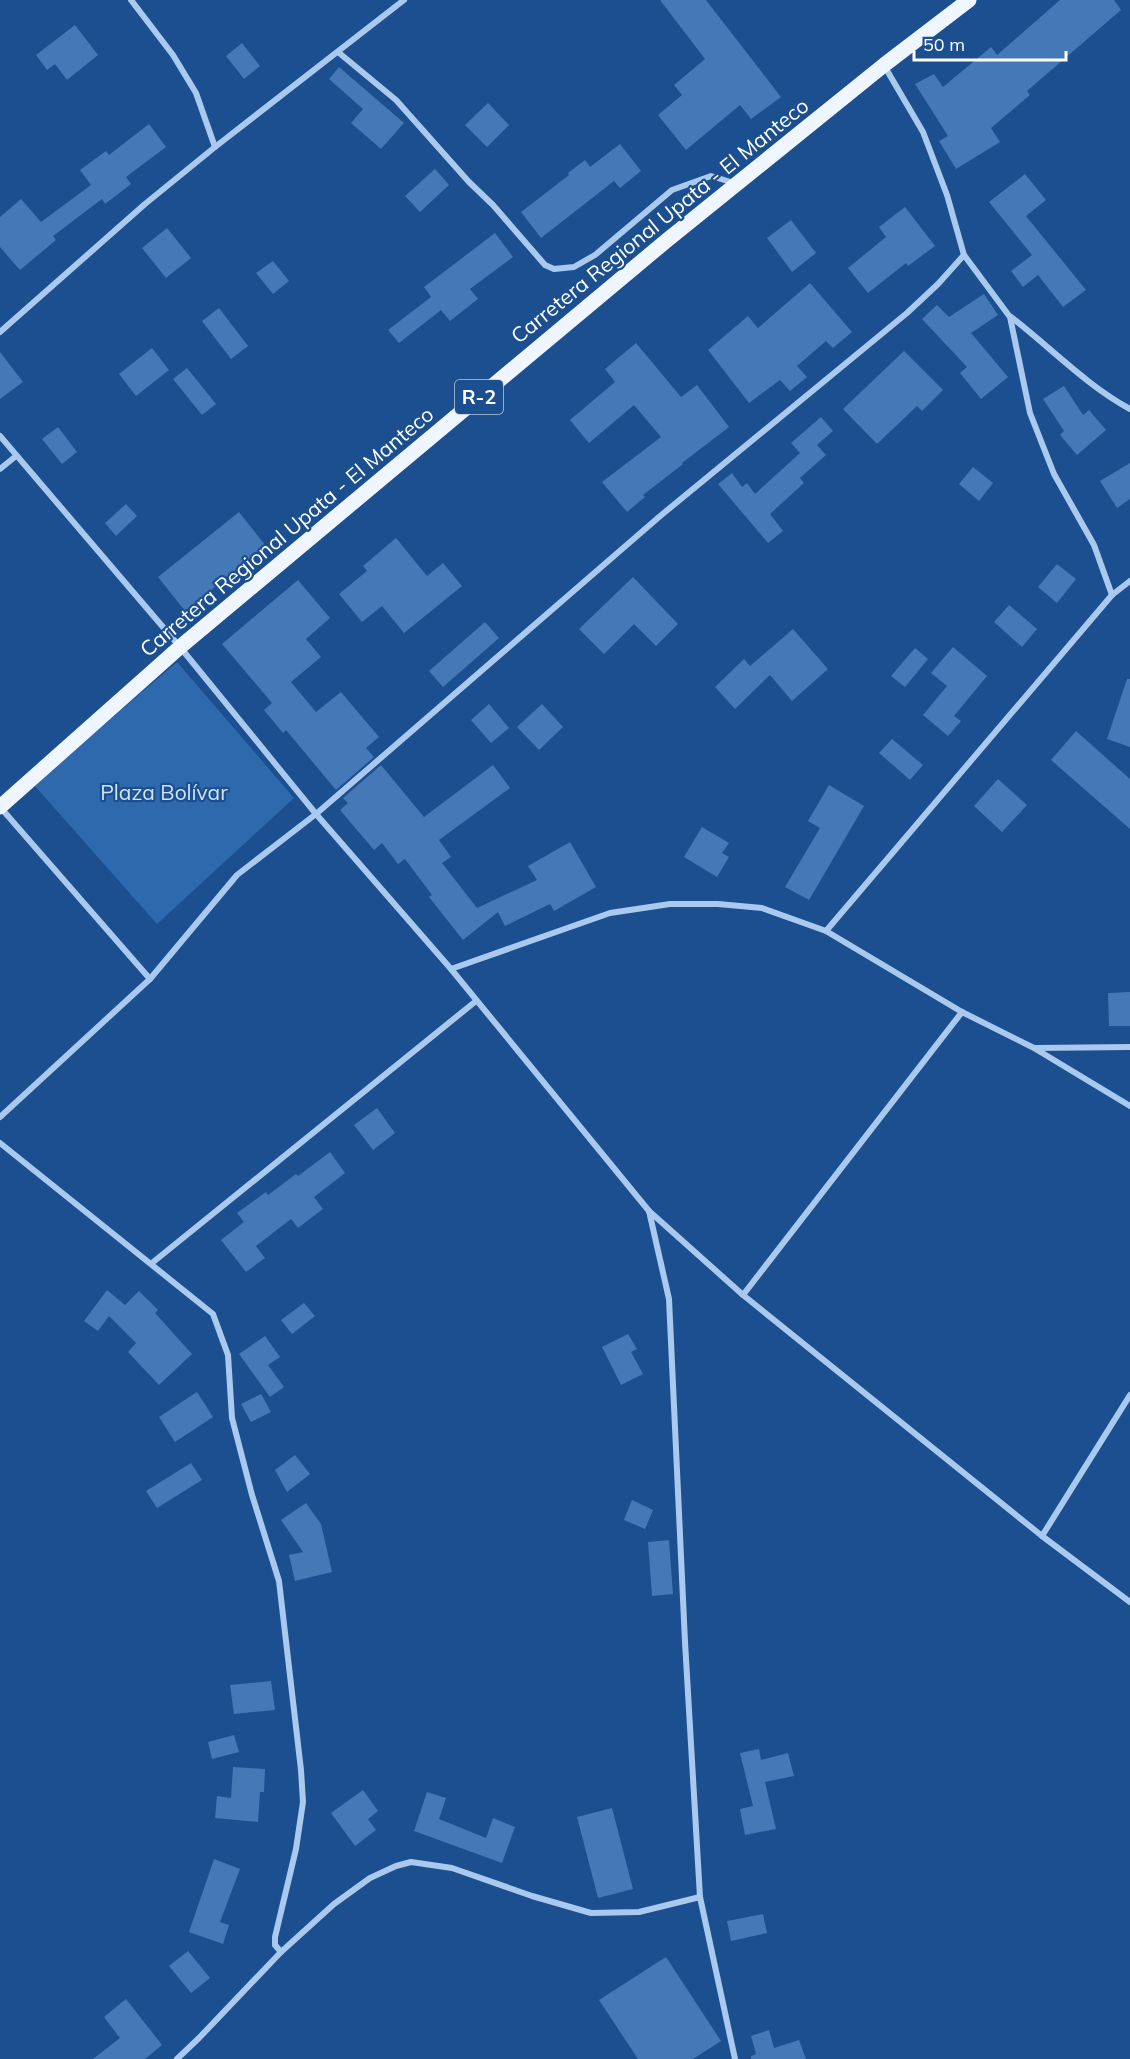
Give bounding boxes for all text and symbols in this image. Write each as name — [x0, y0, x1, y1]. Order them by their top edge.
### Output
scale bar — [914, 24, 1066, 62]
text: 50 m — [923, 33, 965, 56]
street label: Carretera Regional Upata - El Manteco — [505, 92, 813, 348]
road number: R-2 — [455, 380, 503, 414]
street label: Carretera Regional Upata - El Manteco — [134, 401, 438, 662]
park label: Plaza Bolívar — [100, 779, 228, 805]

